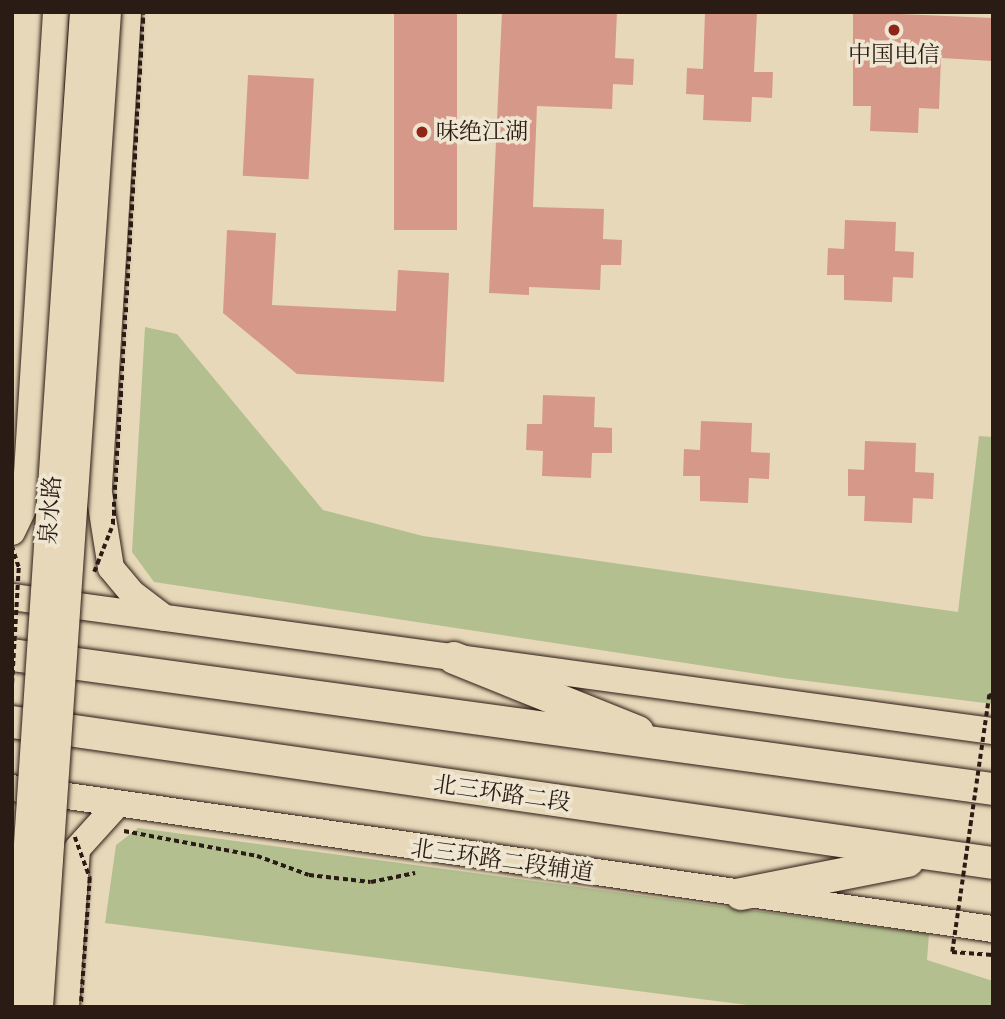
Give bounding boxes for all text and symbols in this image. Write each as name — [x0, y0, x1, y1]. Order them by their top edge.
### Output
marker: 中国电信 — [886, 22, 902, 38]
place label: 中国电信 — [848, 41, 940, 69]
place label: 味绝江湖 — [436, 118, 528, 146]
marker: 味绝江湖 — [414, 124, 430, 140]
street label: 泉水路 — [35, 475, 67, 545]
street label: 北三环路二段 — [432, 771, 572, 817]
street label: 北三环路二段辅道 — [409, 835, 595, 887]

